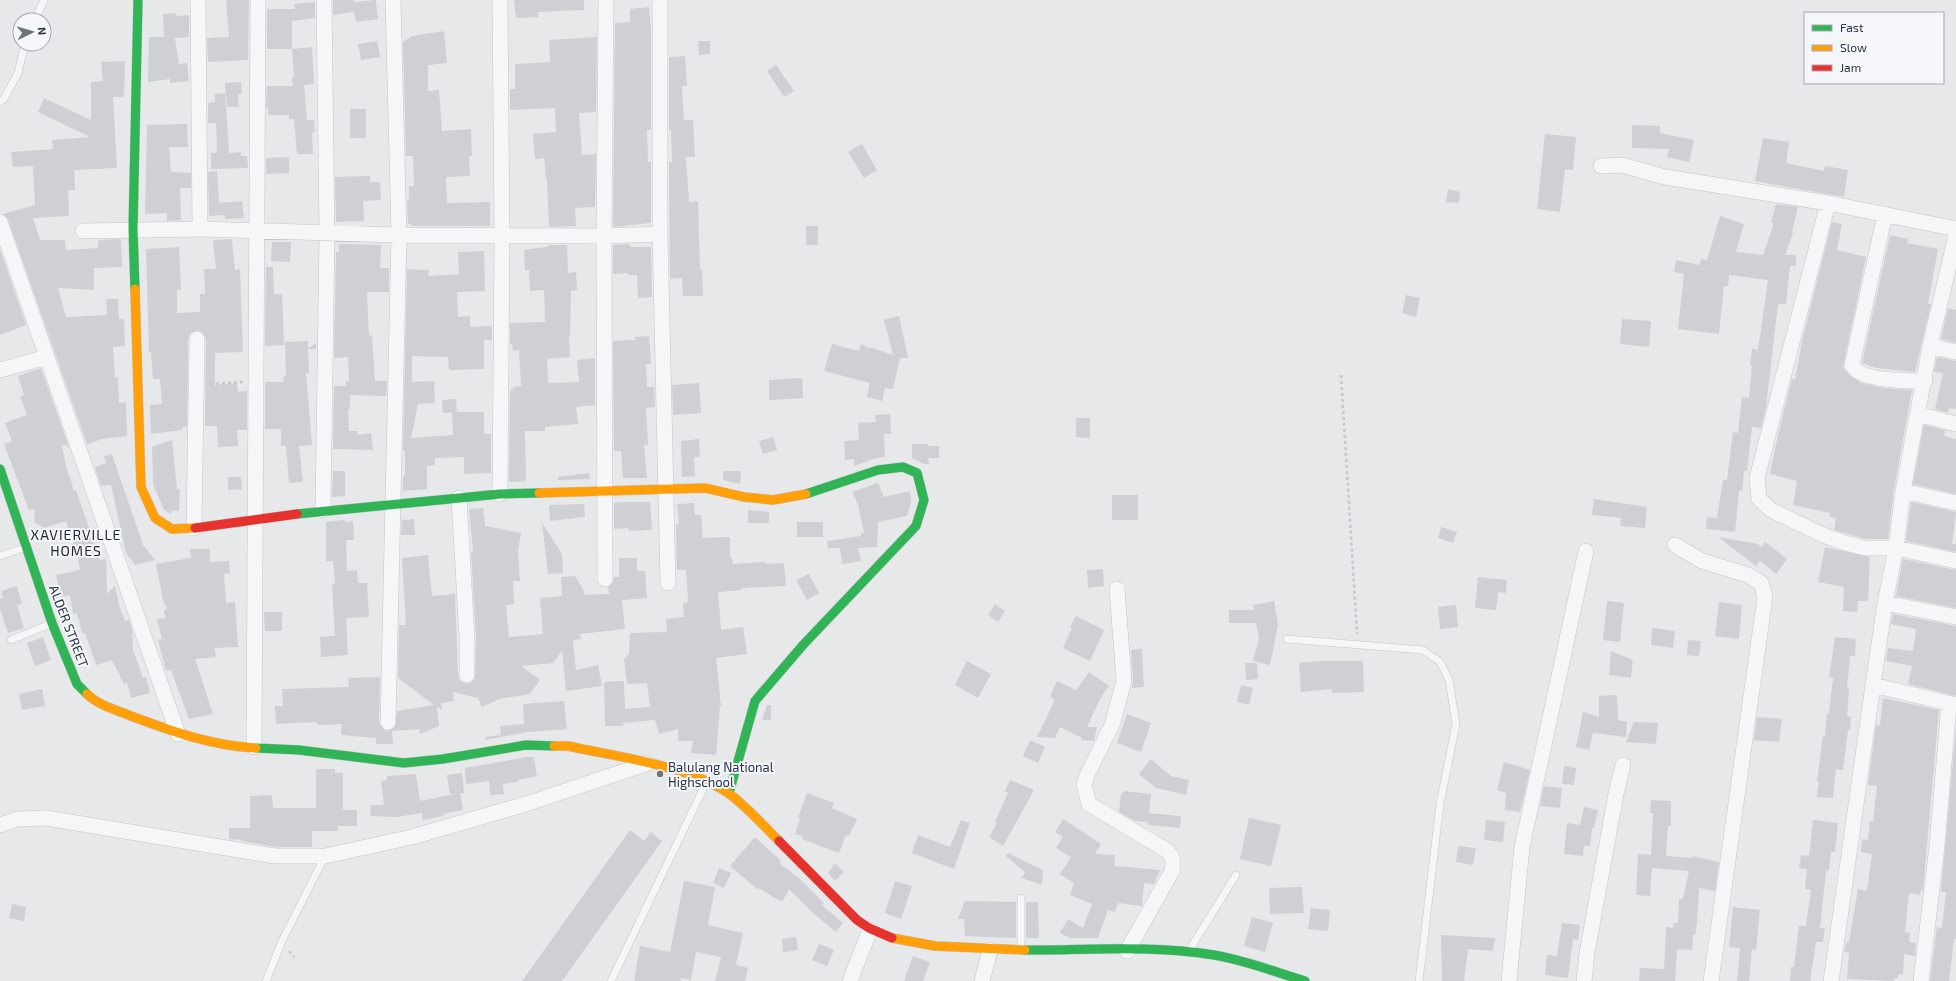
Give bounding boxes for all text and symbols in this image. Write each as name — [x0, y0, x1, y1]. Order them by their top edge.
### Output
north arrow — [12, 12, 52, 52]
legend — [1804, 12, 1944, 84]
text: Fast — [1840, 20, 1864, 34]
text: N — [36, 27, 49, 36]
text: Slow — [1840, 40, 1867, 54]
text: Jam — [1840, 60, 1861, 74]
district label: XAVIERVILLE HOMES — [31, 526, 121, 559]
street label: ALDER STREET — [46, 583, 92, 670]
place label: Balulang National Highschool — [668, 759, 774, 790]
marker: Balulang National Highschool — [655, 769, 665, 779]

